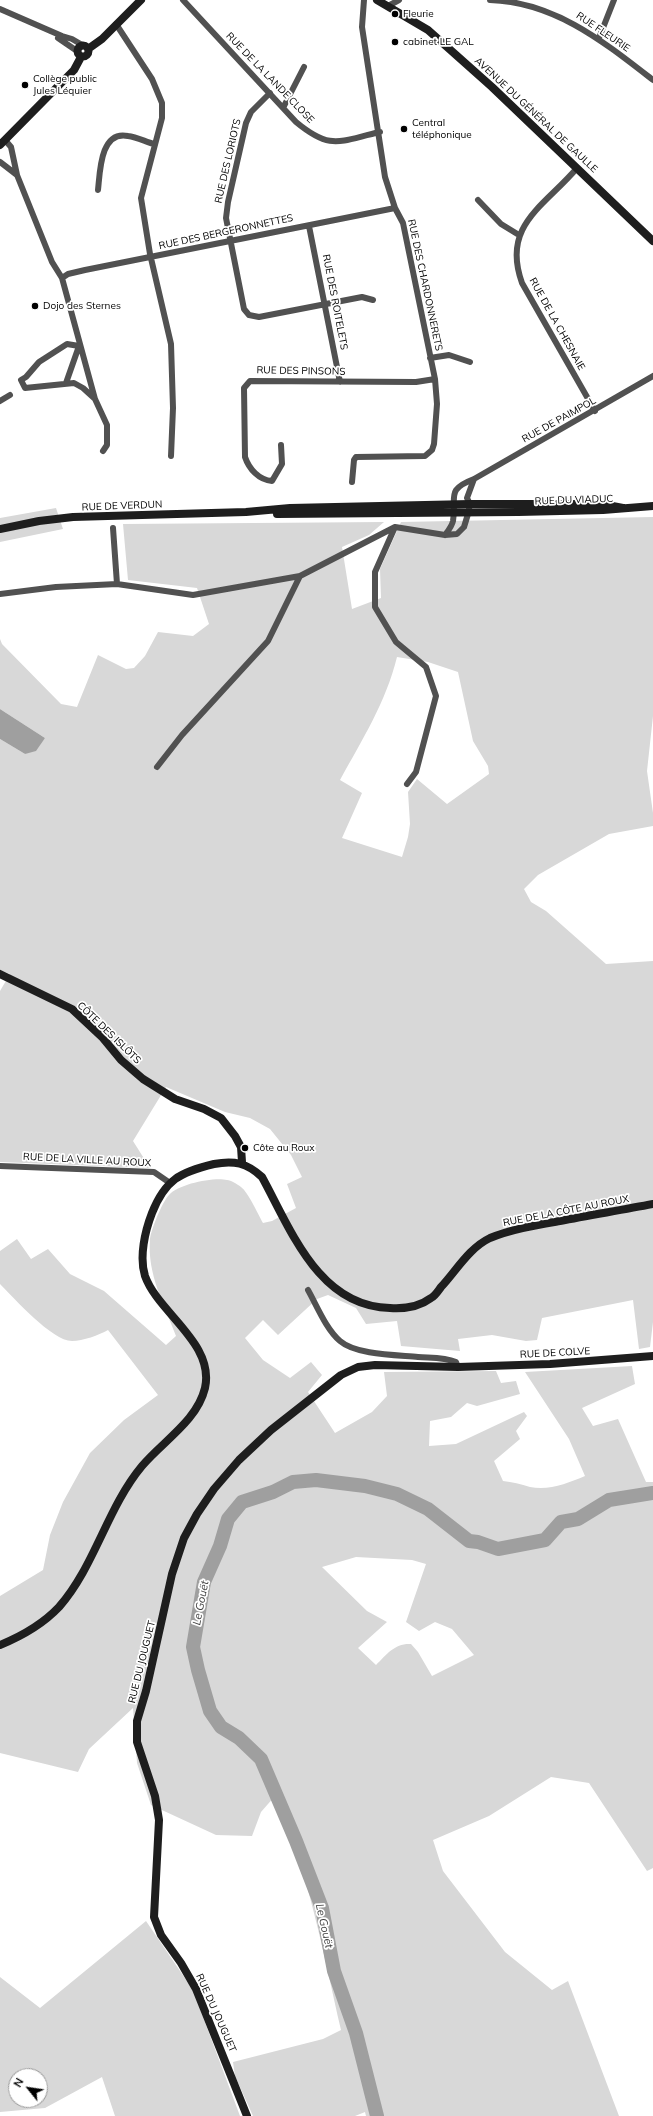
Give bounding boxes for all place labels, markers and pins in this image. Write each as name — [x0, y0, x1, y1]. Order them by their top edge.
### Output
place label: Fleurie — [403, 8, 434, 20]
marker: Fleurie — [390, 9, 400, 19]
place label: cabinet LE GAL — [403, 36, 474, 48]
marker: cabinet LE GAL — [390, 37, 400, 47]
place label: Collège public Jules Léquier — [33, 73, 97, 96]
marker: Collège public Jules Léquier — [20, 80, 30, 90]
place label: Central téléphonique — [412, 117, 472, 140]
marker: Central téléphonique — [399, 124, 409, 134]
place label: Dojo des Sternes — [43, 300, 121, 312]
marker: Dojo des Sternes — [30, 301, 40, 311]
place label: Côte au Roux — [253, 1142, 315, 1154]
marker: Côte au Roux — [240, 1143, 250, 1153]

